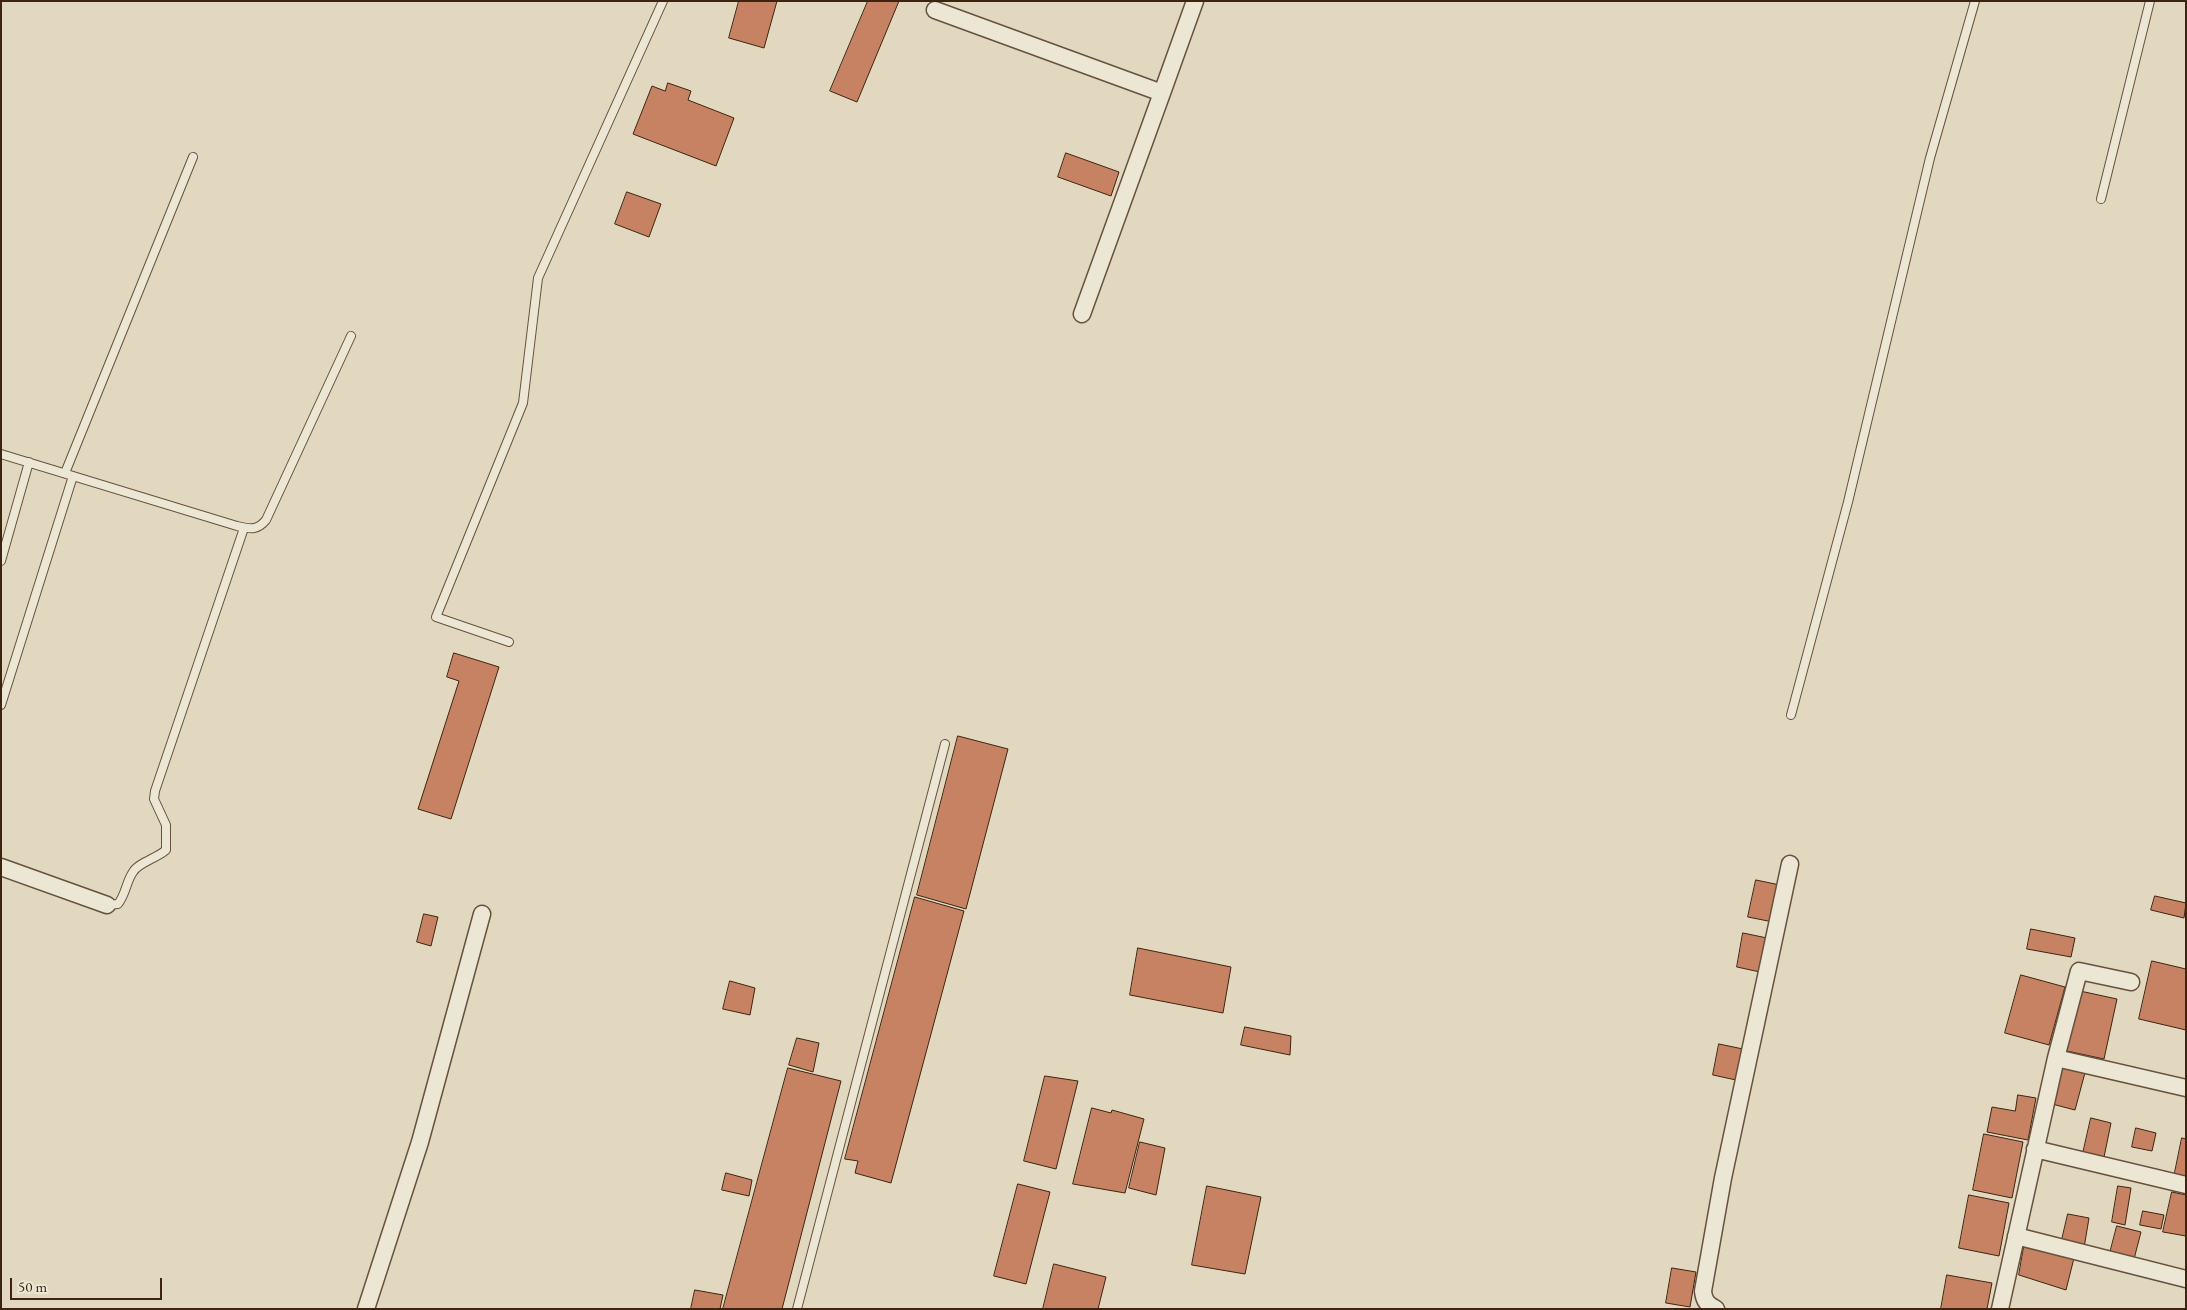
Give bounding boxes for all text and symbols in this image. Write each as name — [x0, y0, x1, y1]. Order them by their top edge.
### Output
scale bar — [12, 1268, 165, 1300]
text: 50 m — [18, 1277, 47, 1296]

